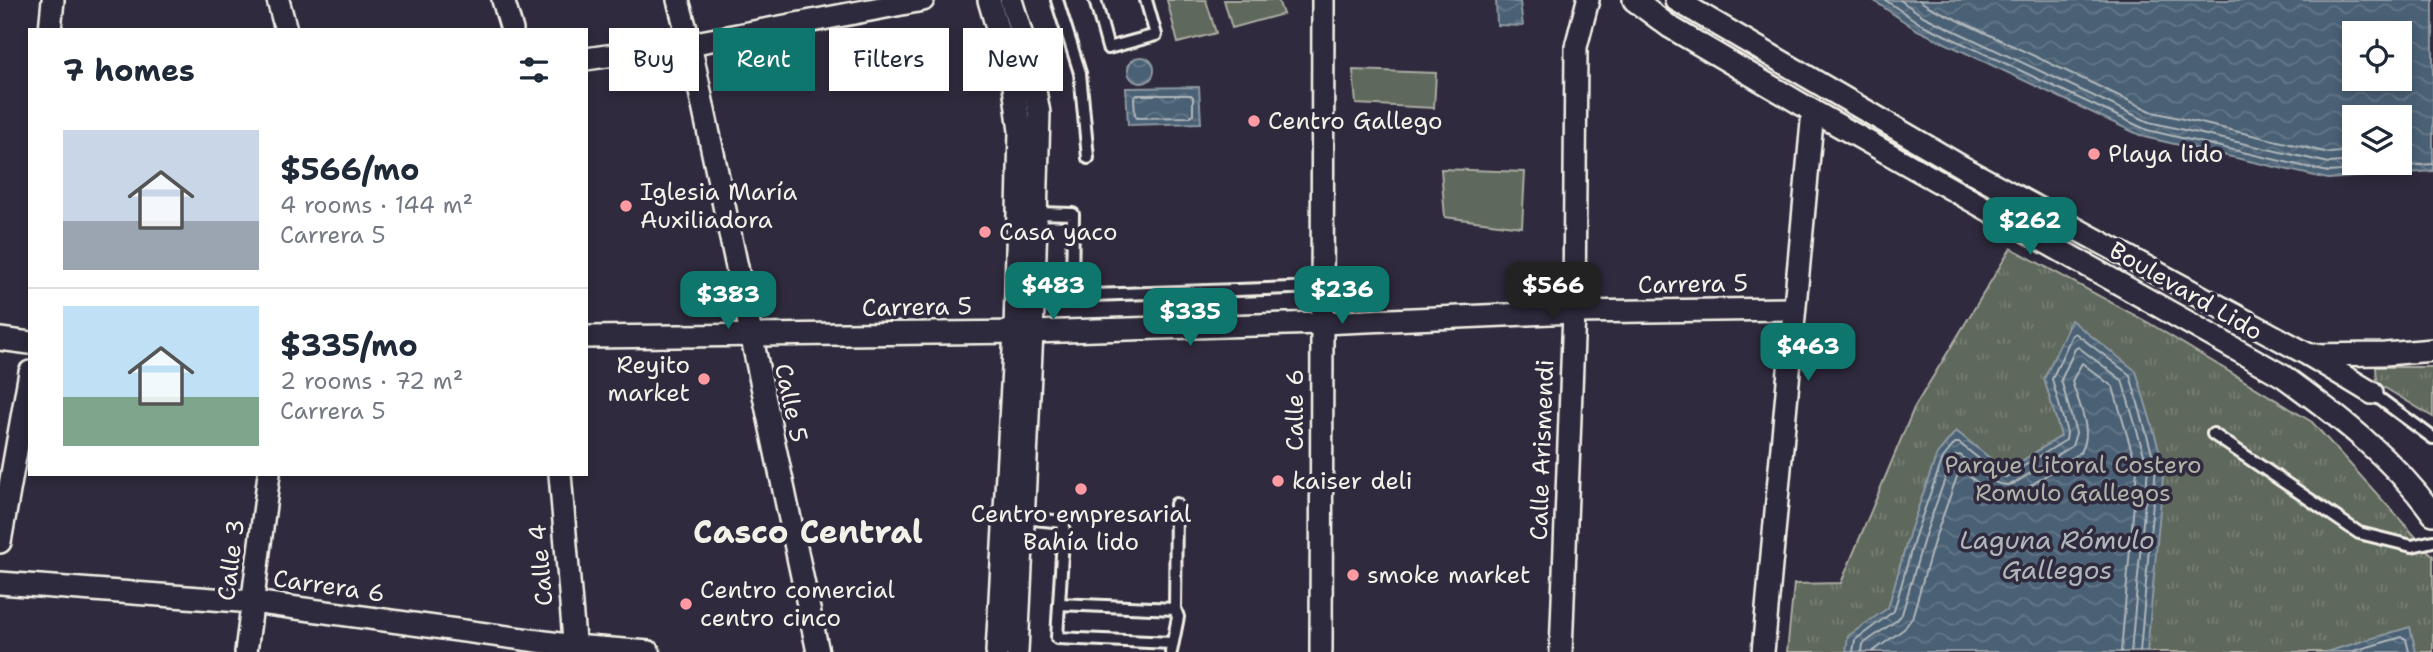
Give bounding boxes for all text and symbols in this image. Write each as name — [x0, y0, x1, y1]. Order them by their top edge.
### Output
map controls — [2342, 21, 2412, 175]
button: locate — [2342, 21, 2412, 91]
chip: Buy — [609, 28, 699, 91]
chip: Rent — [713, 28, 815, 91]
chip: Filters — [829, 28, 949, 91]
chip: New — [963, 28, 1063, 91]
text: 7 homes — [63, 50, 195, 91]
icon: filters — [515, 51, 553, 89]
place label: Centro Gallego — [1268, 105, 1443, 137]
button: layers — [2342, 105, 2412, 175]
marker: Centro Gallego — [1246, 113, 1262, 129]
place label: Playa lido — [2108, 138, 2223, 170]
marker: Playa lido — [2086, 146, 2102, 162]
text: $566/mo — [280, 149, 420, 190]
icon: home — [119, 158, 203, 242]
place label: Iglesia María Auxiliadora — [640, 176, 797, 236]
text: 4 rooms · 144 m² — [280, 190, 473, 220]
marker: Iglesia María Auxiliadora — [618, 198, 634, 214]
pin: $262 — [1989, 198, 2071, 257]
text: $262 — [1999, 205, 2061, 235]
place label: Casa yaco — [999, 216, 1117, 248]
text: Carrera 5 — [280, 220, 386, 250]
marker: Casa yaco — [977, 224, 993, 240]
street label: Boulevard Lido — [2104, 234, 2268, 348]
pin: $483 — [1012, 262, 1094, 322]
pin: $566 — [1512, 262, 1594, 322]
pin: $236 — [1301, 266, 1383, 326]
street label: Carrera 5 — [1638, 267, 1748, 301]
text: $483 — [1021, 270, 1085, 300]
text: $566 — [1522, 270, 1584, 300]
pin: $383 — [687, 272, 769, 331]
text: $236 — [1310, 274, 1374, 304]
text: $383 — [696, 279, 760, 309]
pin: $335 — [1149, 288, 1231, 348]
street label: Carrera 5 — [862, 290, 972, 324]
text: $335 — [1159, 296, 1221, 326]
pin: $463 — [1767, 324, 1849, 383]
text: $335/mo — [280, 325, 418, 366]
text: $463 — [1776, 331, 1840, 361]
icon: home — [119, 334, 203, 418]
place label: Reyito market — [608, 349, 690, 409]
street label: Calle Arismendi — [1523, 359, 1561, 541]
street label: Calle 5 — [767, 361, 815, 445]
text: 2 rooms · 72 m² — [280, 366, 463, 396]
street label: Calle 6 — [1279, 369, 1311, 451]
marker: Reyito market — [696, 371, 712, 387]
text: Carrera 5 — [280, 396, 386, 426]
park label: Parque Litoral Costero Romulo Gallegos — [1944, 449, 2202, 509]
place label: kaiser deli — [1292, 465, 1413, 497]
marker: kaiser deli — [1270, 473, 1286, 489]
marker: Centro empresarial Bahía lido — [1073, 481, 1089, 497]
place label: Centro empresarial Bahía lido — [971, 498, 1192, 558]
district label: Casco Central — [693, 510, 923, 553]
street label: Calle 3 — [210, 517, 252, 603]
water label: Laguna Rómulo Gallegos — [1959, 522, 2155, 587]
street label: Calle 4 — [521, 523, 561, 607]
place label: smoke market — [1367, 559, 1531, 591]
street label: Carrera 6 — [271, 562, 387, 610]
marker: smoke market — [1345, 567, 1361, 583]
place label: Centro comercial centro cinco — [700, 574, 896, 634]
marker: Centro comercial centro cinco — [678, 596, 694, 612]

